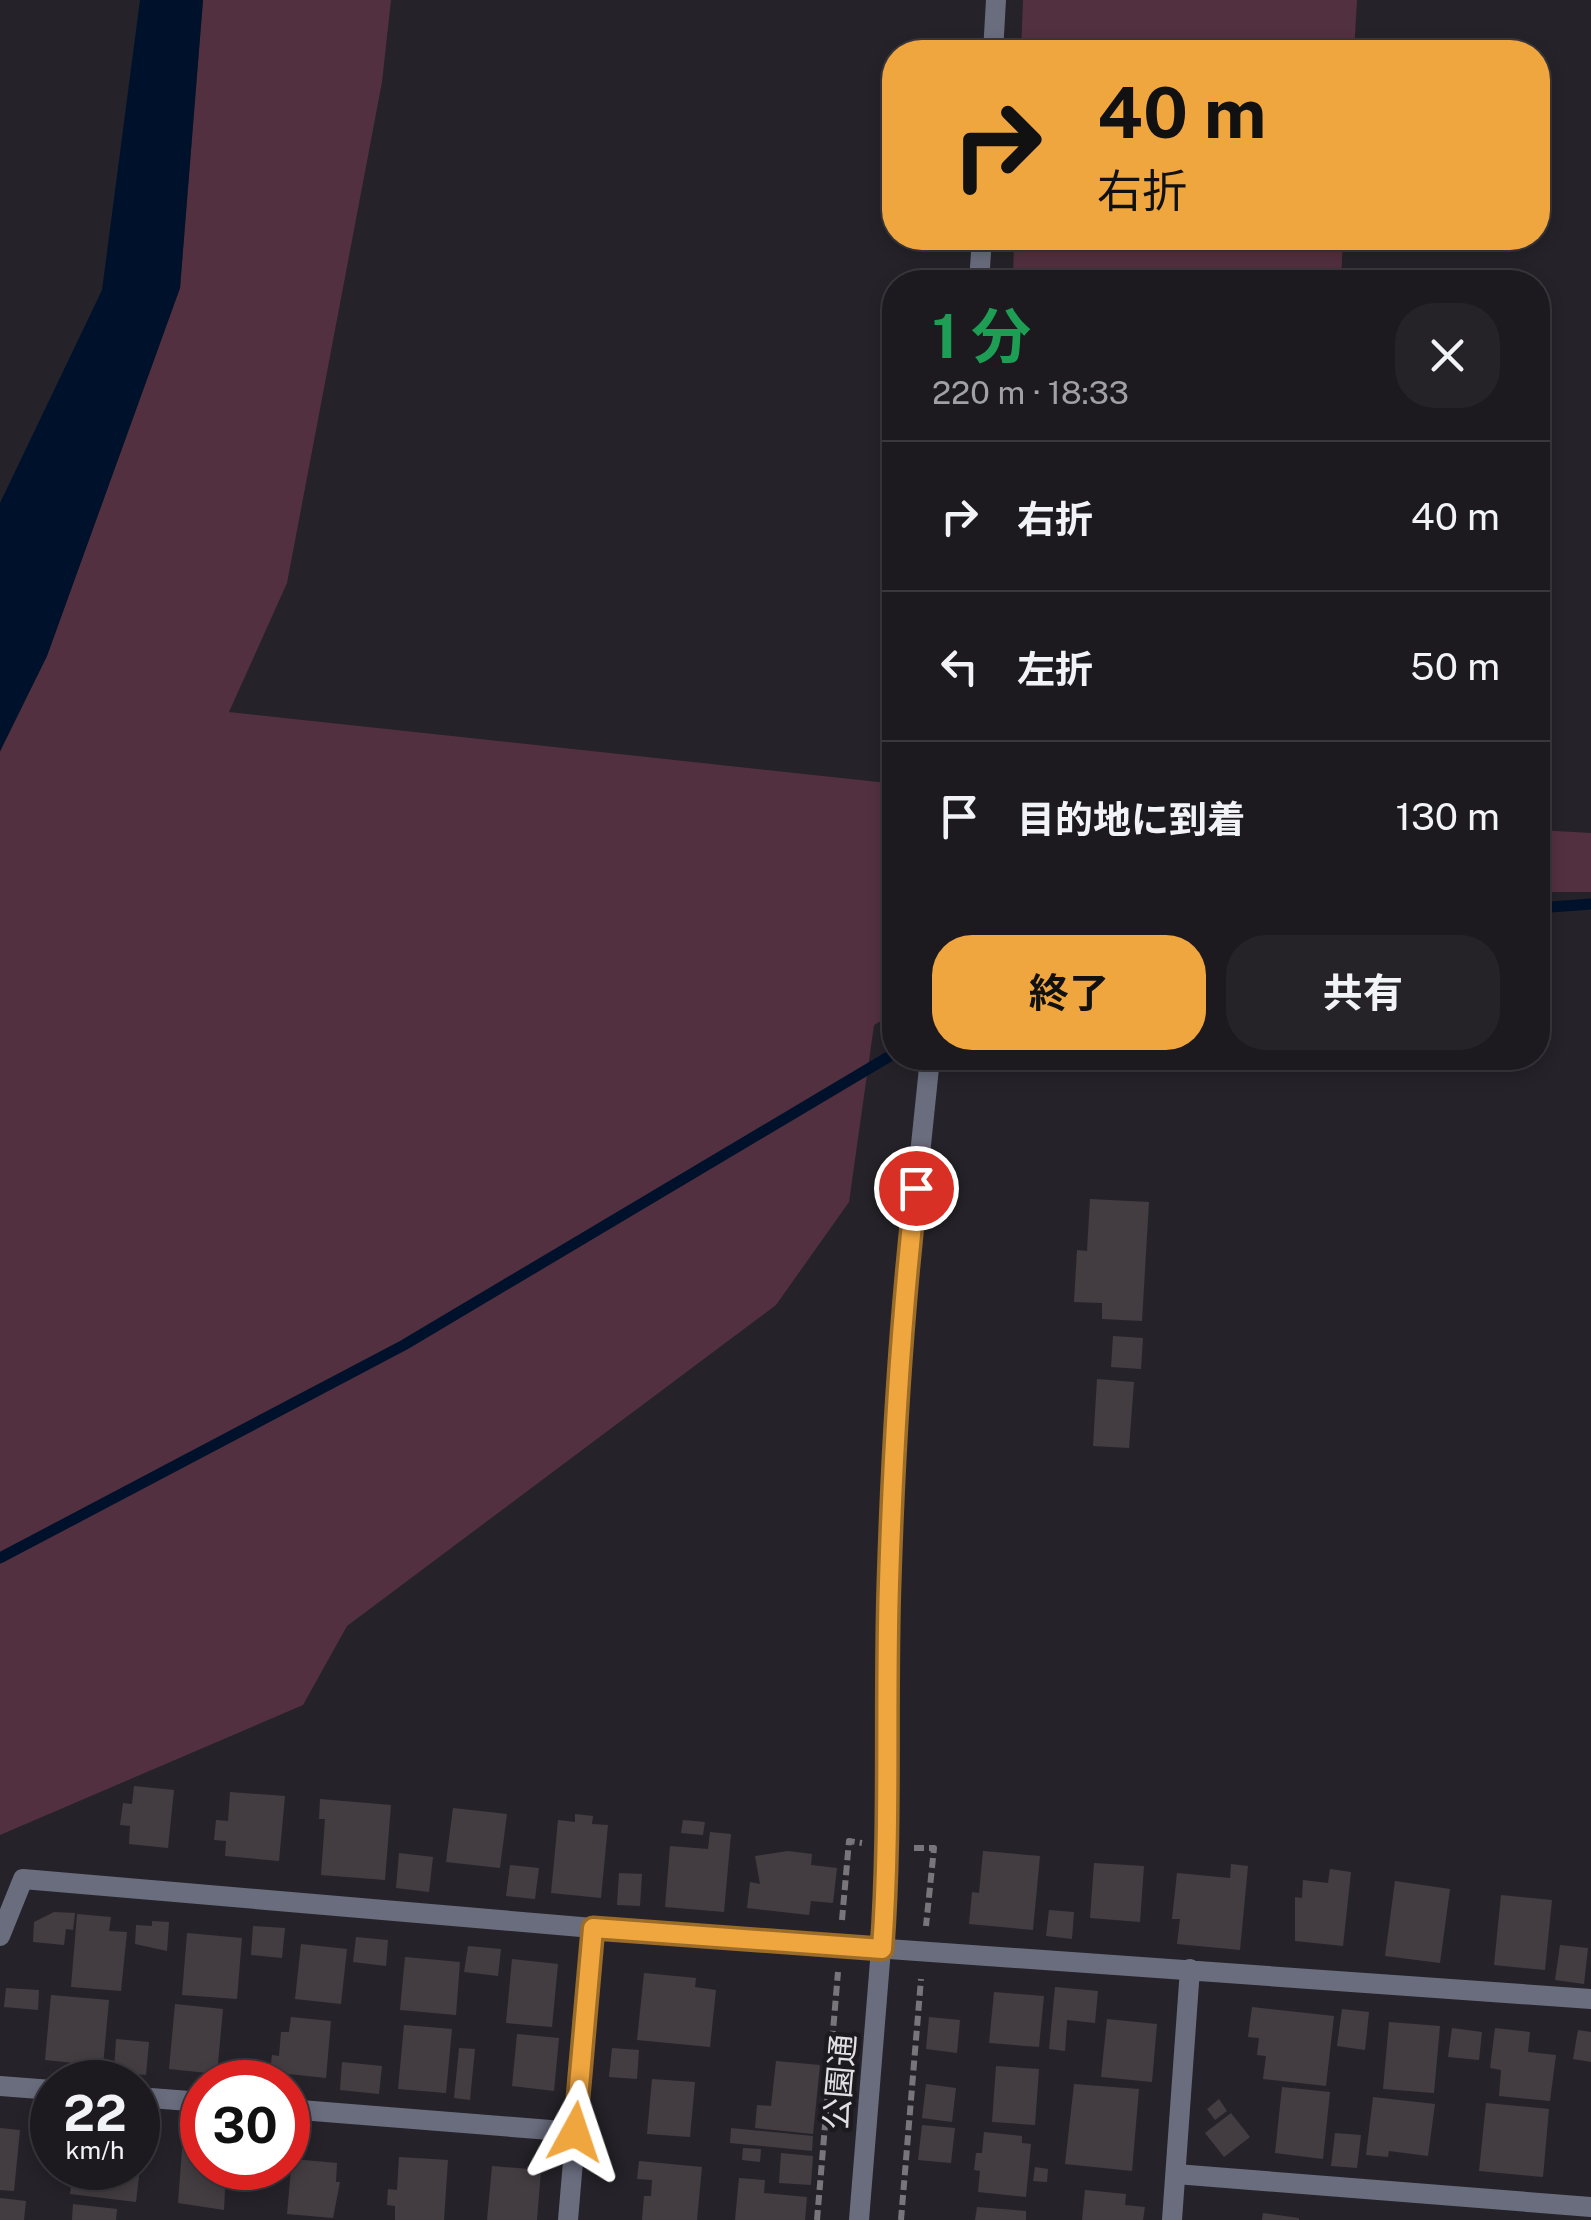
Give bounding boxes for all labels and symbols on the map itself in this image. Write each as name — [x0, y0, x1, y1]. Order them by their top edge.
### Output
pin — [874, 1146, 959, 1231]
street label: 公園通 — [817, 2033, 862, 2131]
speed limit sign: 30 — [180, 2060, 310, 2190]
position arrow — [523, 2080, 627, 2184]

